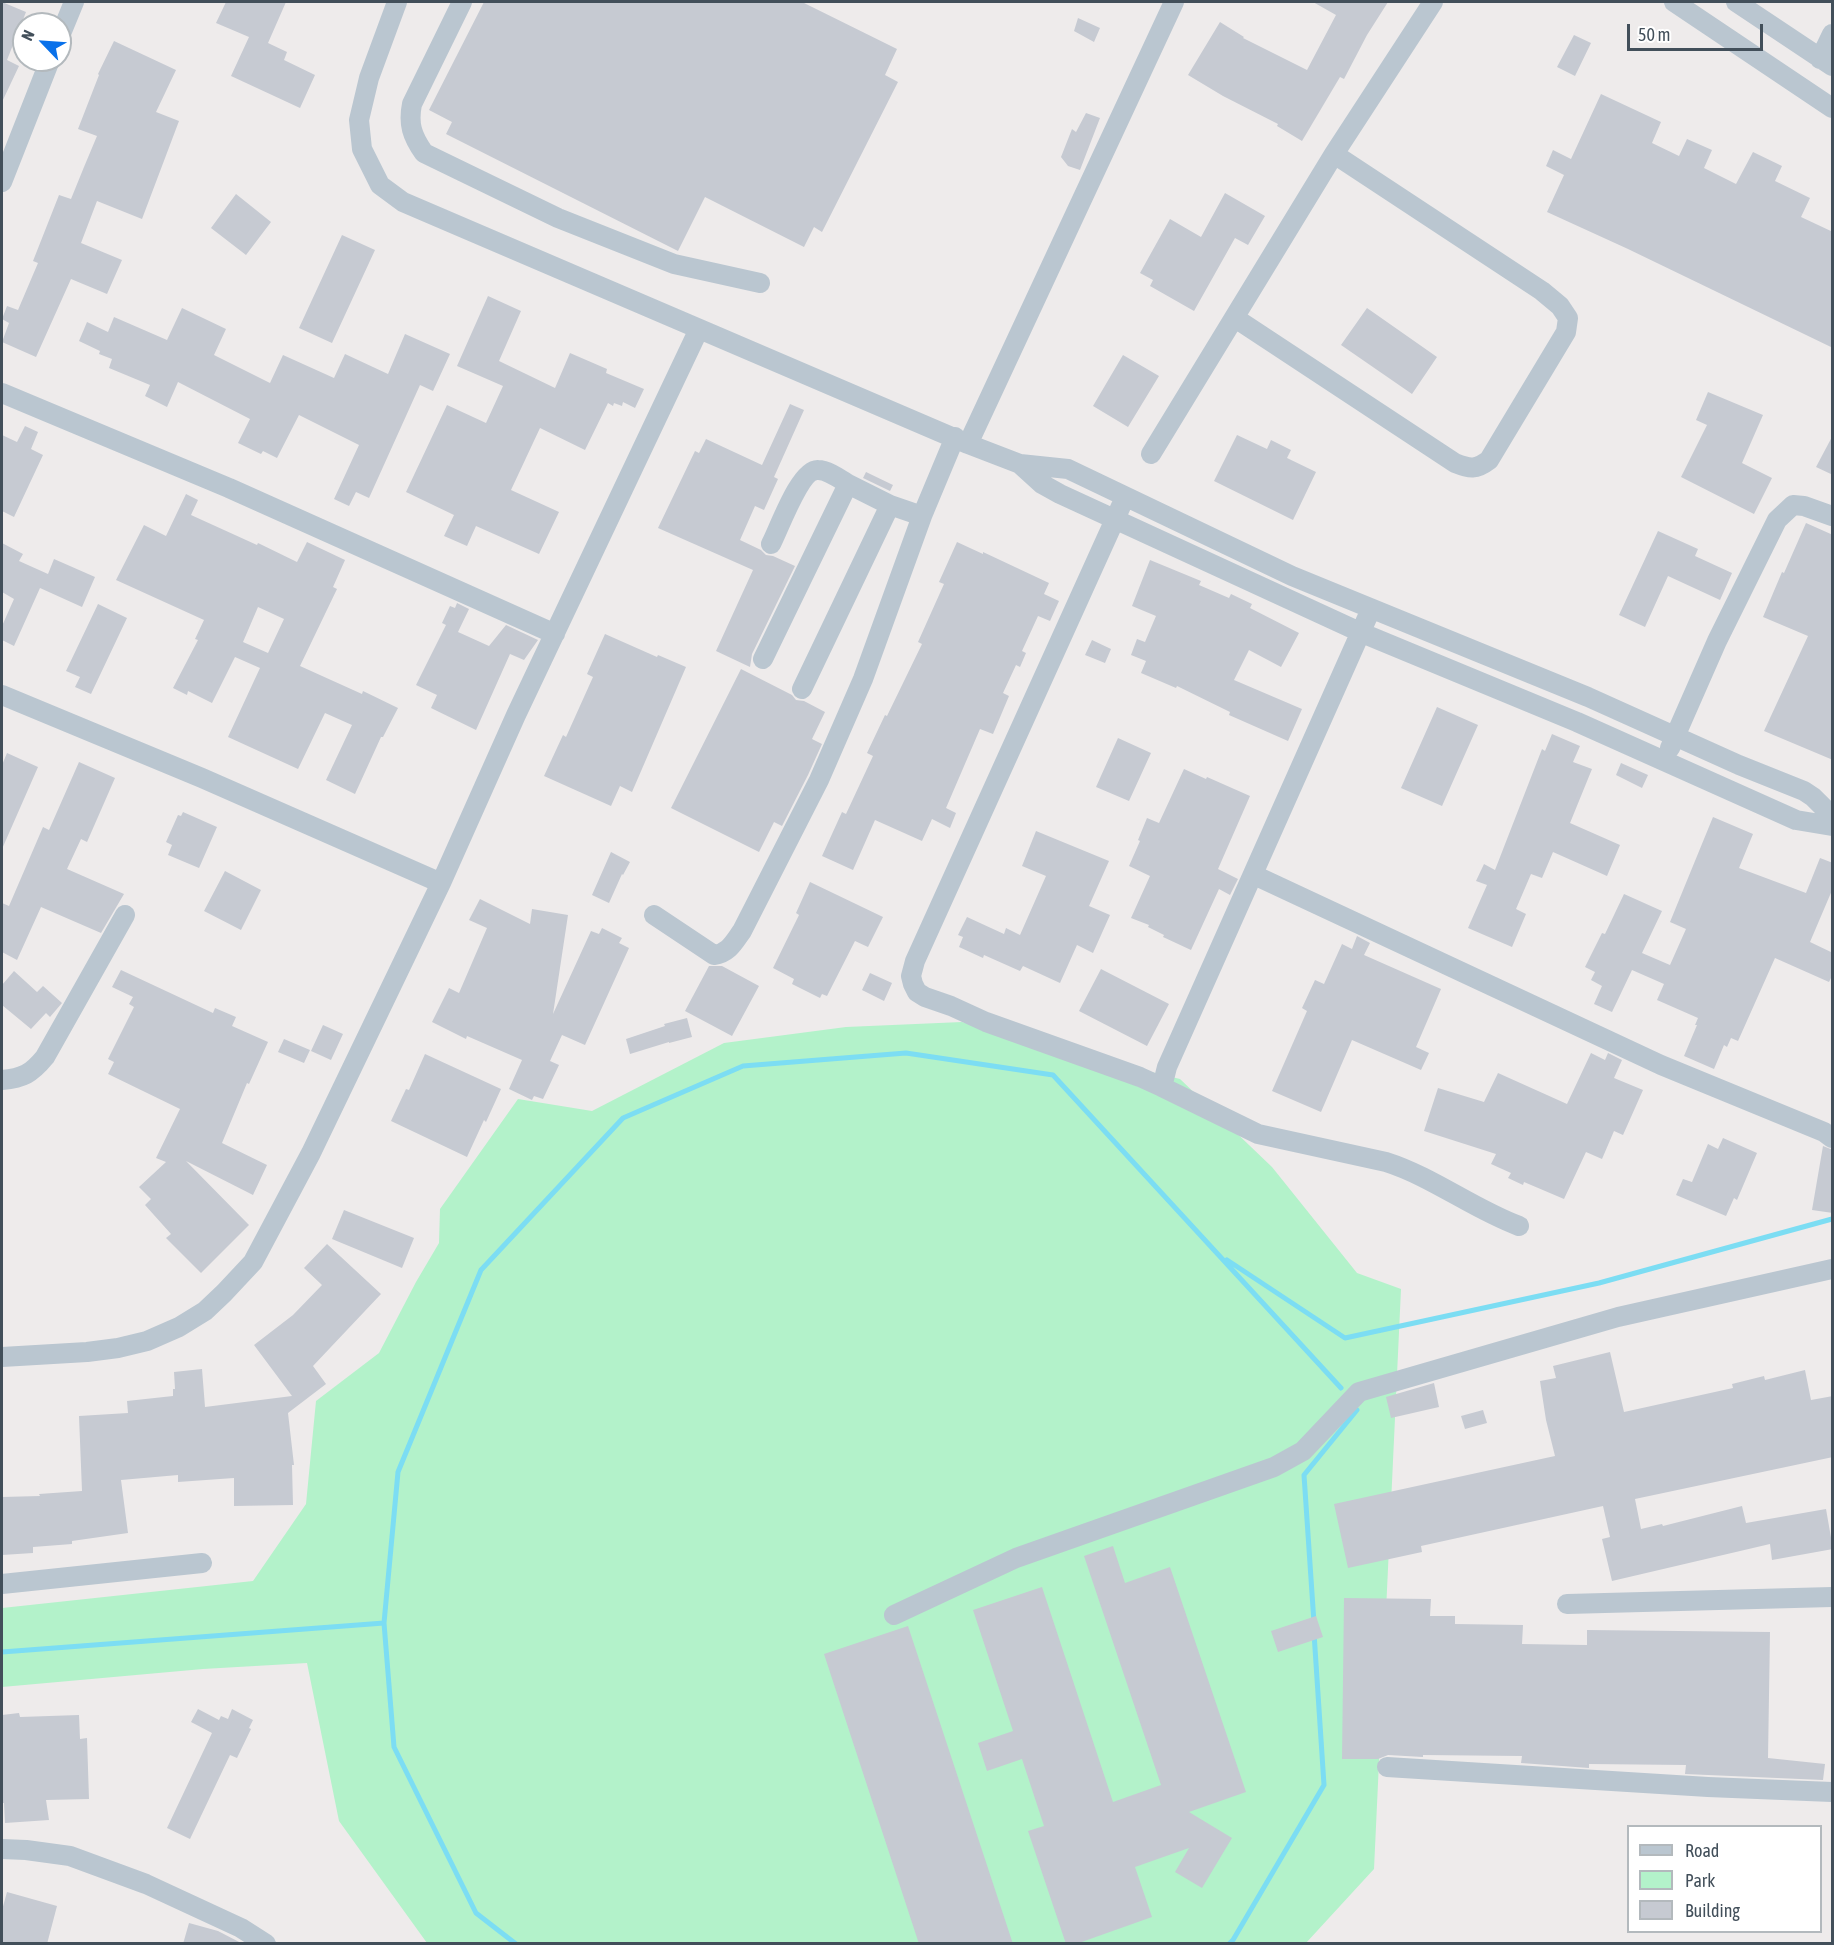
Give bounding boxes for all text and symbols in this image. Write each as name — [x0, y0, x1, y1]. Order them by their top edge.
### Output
north arrow — [12, 12, 72, 72]
scale bar — [1630, 12, 1766, 50]
text: 50 m — [1638, 24, 1670, 45]
text: N — [17, 27, 38, 43]
legend — [1627, 1825, 1822, 1933]
text: Road — [1685, 1840, 1719, 1861]
text: Park — [1685, 1870, 1715, 1891]
text: Building — [1685, 1900, 1740, 1921]

